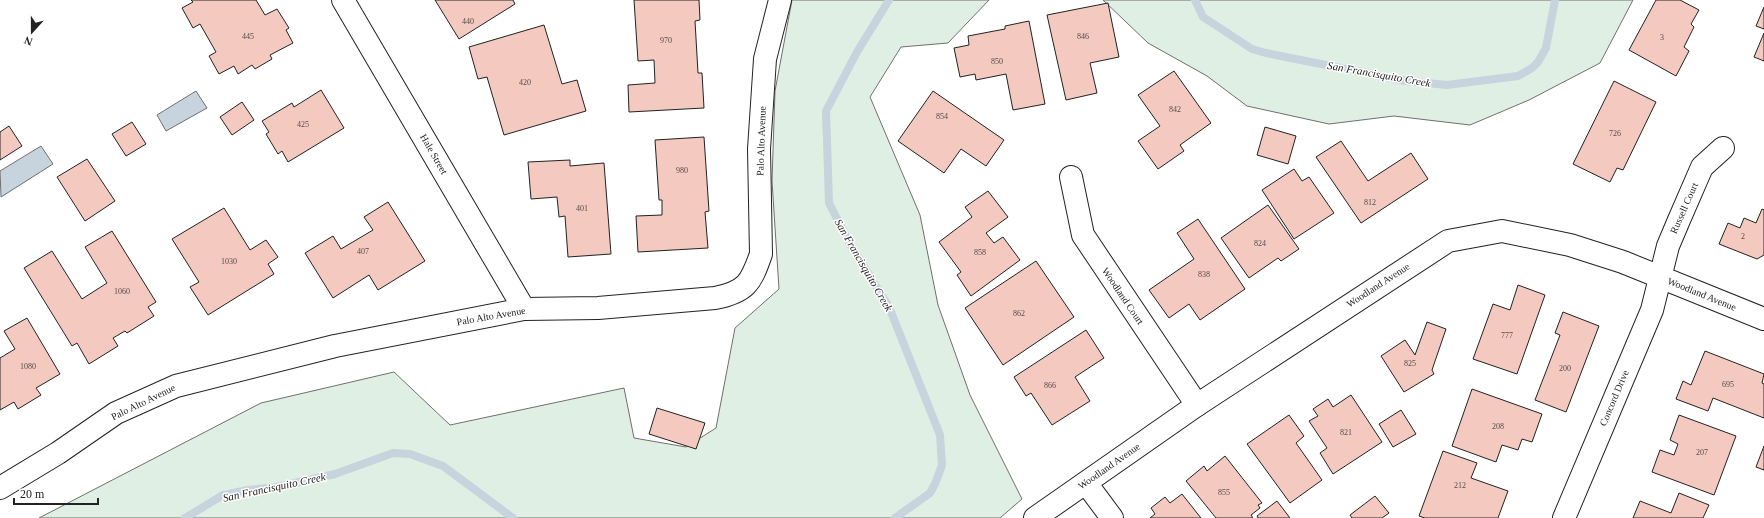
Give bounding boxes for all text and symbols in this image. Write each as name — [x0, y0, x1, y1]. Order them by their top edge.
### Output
north arrow — [12, 12, 52, 52]
house number: 440 — [462, 17, 474, 26]
house number: 445 — [242, 32, 254, 41]
house number: 846 — [1077, 32, 1089, 41]
house number: 3 — [1660, 33, 1664, 42]
text: N — [23, 34, 34, 48]
house number: 970 — [660, 36, 672, 45]
house number: 850 — [991, 57, 1003, 66]
water label: San Francisquito Creek — [1326, 59, 1433, 89]
house number: 420 — [519, 78, 531, 87]
street label: Palo Alto Avenue — [754, 105, 768, 176]
house number: 842 — [1169, 105, 1181, 114]
house number: 854 — [936, 112, 948, 121]
house number: 425 — [297, 120, 309, 129]
house number: 726 — [1609, 129, 1621, 138]
street label: Hale Street — [418, 132, 450, 176]
house number: 980 — [676, 166, 688, 175]
street label: Russell Court — [1668, 181, 1700, 235]
house number: 812 — [1364, 198, 1376, 207]
house number: 401 — [576, 204, 588, 213]
water label: San Francisquito Creek — [833, 217, 896, 314]
house number: 2 — [1741, 232, 1745, 241]
house number: 824 — [1254, 239, 1266, 248]
house number: 407 — [357, 247, 369, 256]
house number: 858 — [974, 248, 986, 257]
house number: 1030 — [221, 257, 237, 266]
street label: Woodland Avenue — [1344, 260, 1412, 310]
street label: Woodland Court — [1100, 266, 1146, 327]
house number: 838 — [1198, 270, 1210, 279]
street label: Woodland Avenue — [1666, 275, 1738, 313]
house number: 1060 — [114, 287, 130, 296]
street label: Palo Alto Avenue — [456, 304, 527, 327]
house number: 862 — [1013, 309, 1025, 318]
house number: 777 — [1501, 331, 1513, 340]
house number: 825 — [1404, 359, 1416, 368]
house number: 1080 — [20, 362, 36, 371]
house number: 200 — [1559, 364, 1571, 373]
street label: Concord Drive — [1597, 368, 1631, 428]
house number: 695 — [1722, 380, 1734, 389]
house number: 866 — [1044, 381, 1056, 390]
street label: Palo Alto Avenue — [109, 382, 177, 422]
house number: 208 — [1492, 422, 1504, 431]
house number: 821 — [1340, 428, 1352, 437]
street label: Woodland Avenue — [1076, 440, 1143, 491]
house number: 207 — [1696, 448, 1708, 457]
water label: San Francisquito Creek — [222, 470, 328, 504]
scale bar — [14, 480, 98, 506]
house number: 212 — [1454, 481, 1466, 490]
text: 20 m — [20, 487, 45, 501]
house number: 855 — [1218, 488, 1230, 497]

